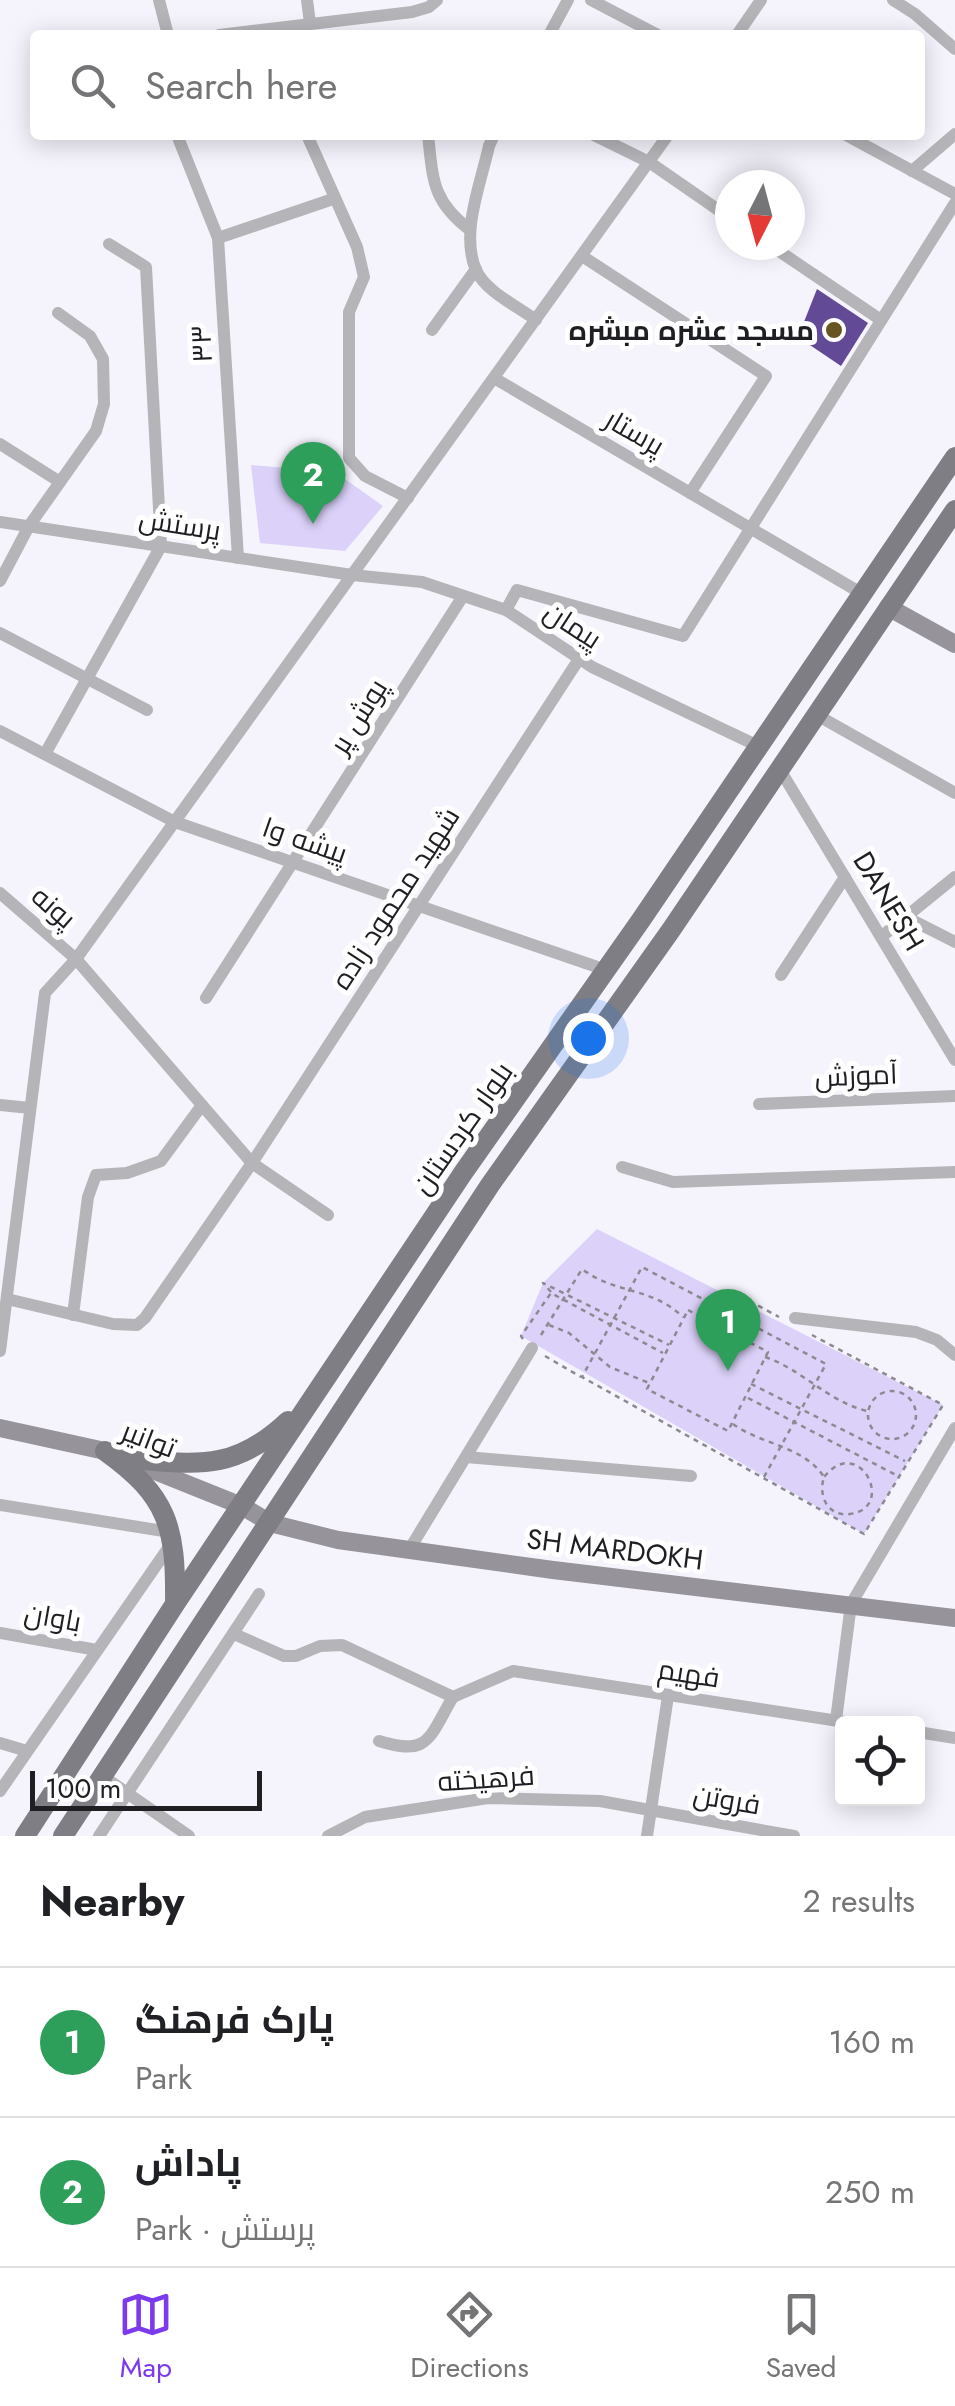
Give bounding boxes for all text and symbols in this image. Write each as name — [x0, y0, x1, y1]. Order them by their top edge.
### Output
search box — [30, 30, 925, 140]
icon: search — [65, 58, 120, 113]
text: Search here — [145, 58, 337, 113]
north arrow — [715, 170, 805, 260]
place label: مسجد عشره مبشره — [569, 310, 814, 351]
marker: مسجد عشره مبشره — [823, 319, 845, 341]
street label: ۳۳ — [180, 324, 223, 364]
street label: پرستار — [596, 398, 673, 466]
pin: 2 — [280, 442, 346, 524]
street label: پرستش — [136, 498, 224, 551]
street label: پیمان — [536, 591, 610, 660]
street label: پوش پر — [318, 670, 398, 764]
street label: شهید محمود زاده — [321, 799, 470, 997]
street label: پیشه وا — [257, 807, 353, 874]
street label: DANESH — [843, 844, 934, 959]
street label: پونه — [22, 876, 85, 939]
your location — [563, 1013, 614, 1064]
street label: بلوار کردستان — [402, 1054, 523, 1203]
street label: آموزش — [814, 1054, 899, 1097]
pin: 1 — [696, 1288, 760, 1371]
street label: توانیر — [114, 1410, 182, 1469]
street label: SH MARDOKH — [524, 1518, 706, 1581]
street label: باوان — [21, 1592, 85, 1643]
street label: فهیم — [655, 1648, 723, 1699]
map controls — [835, 1716, 925, 1806]
button: locate — [835, 1716, 925, 1806]
street label: فرهیخته — [436, 1755, 536, 1802]
scale bar — [30, 1766, 262, 1810]
text: 100 m — [45, 1768, 121, 1809]
street label: فروتن — [690, 1773, 764, 1826]
text: Nearby — [40, 1871, 184, 1932]
text: 2 results — [803, 1878, 915, 1924]
text: پارک فرهنگ — [135, 1992, 334, 2047]
text: 1 — [64, 2019, 81, 2065]
text: 160 m — [828, 2019, 915, 2065]
text: Park — [135, 2055, 192, 2101]
text: پاداش — [135, 2135, 241, 2190]
text: 2 — [62, 2169, 83, 2215]
text: 250 m — [825, 2169, 915, 2215]
text: Park · پرستش — [135, 2206, 315, 2252]
tab: Map — [118, 2287, 173, 2388]
tab: Directions — [410, 2287, 529, 2388]
tab: Saved — [766, 2287, 837, 2388]

